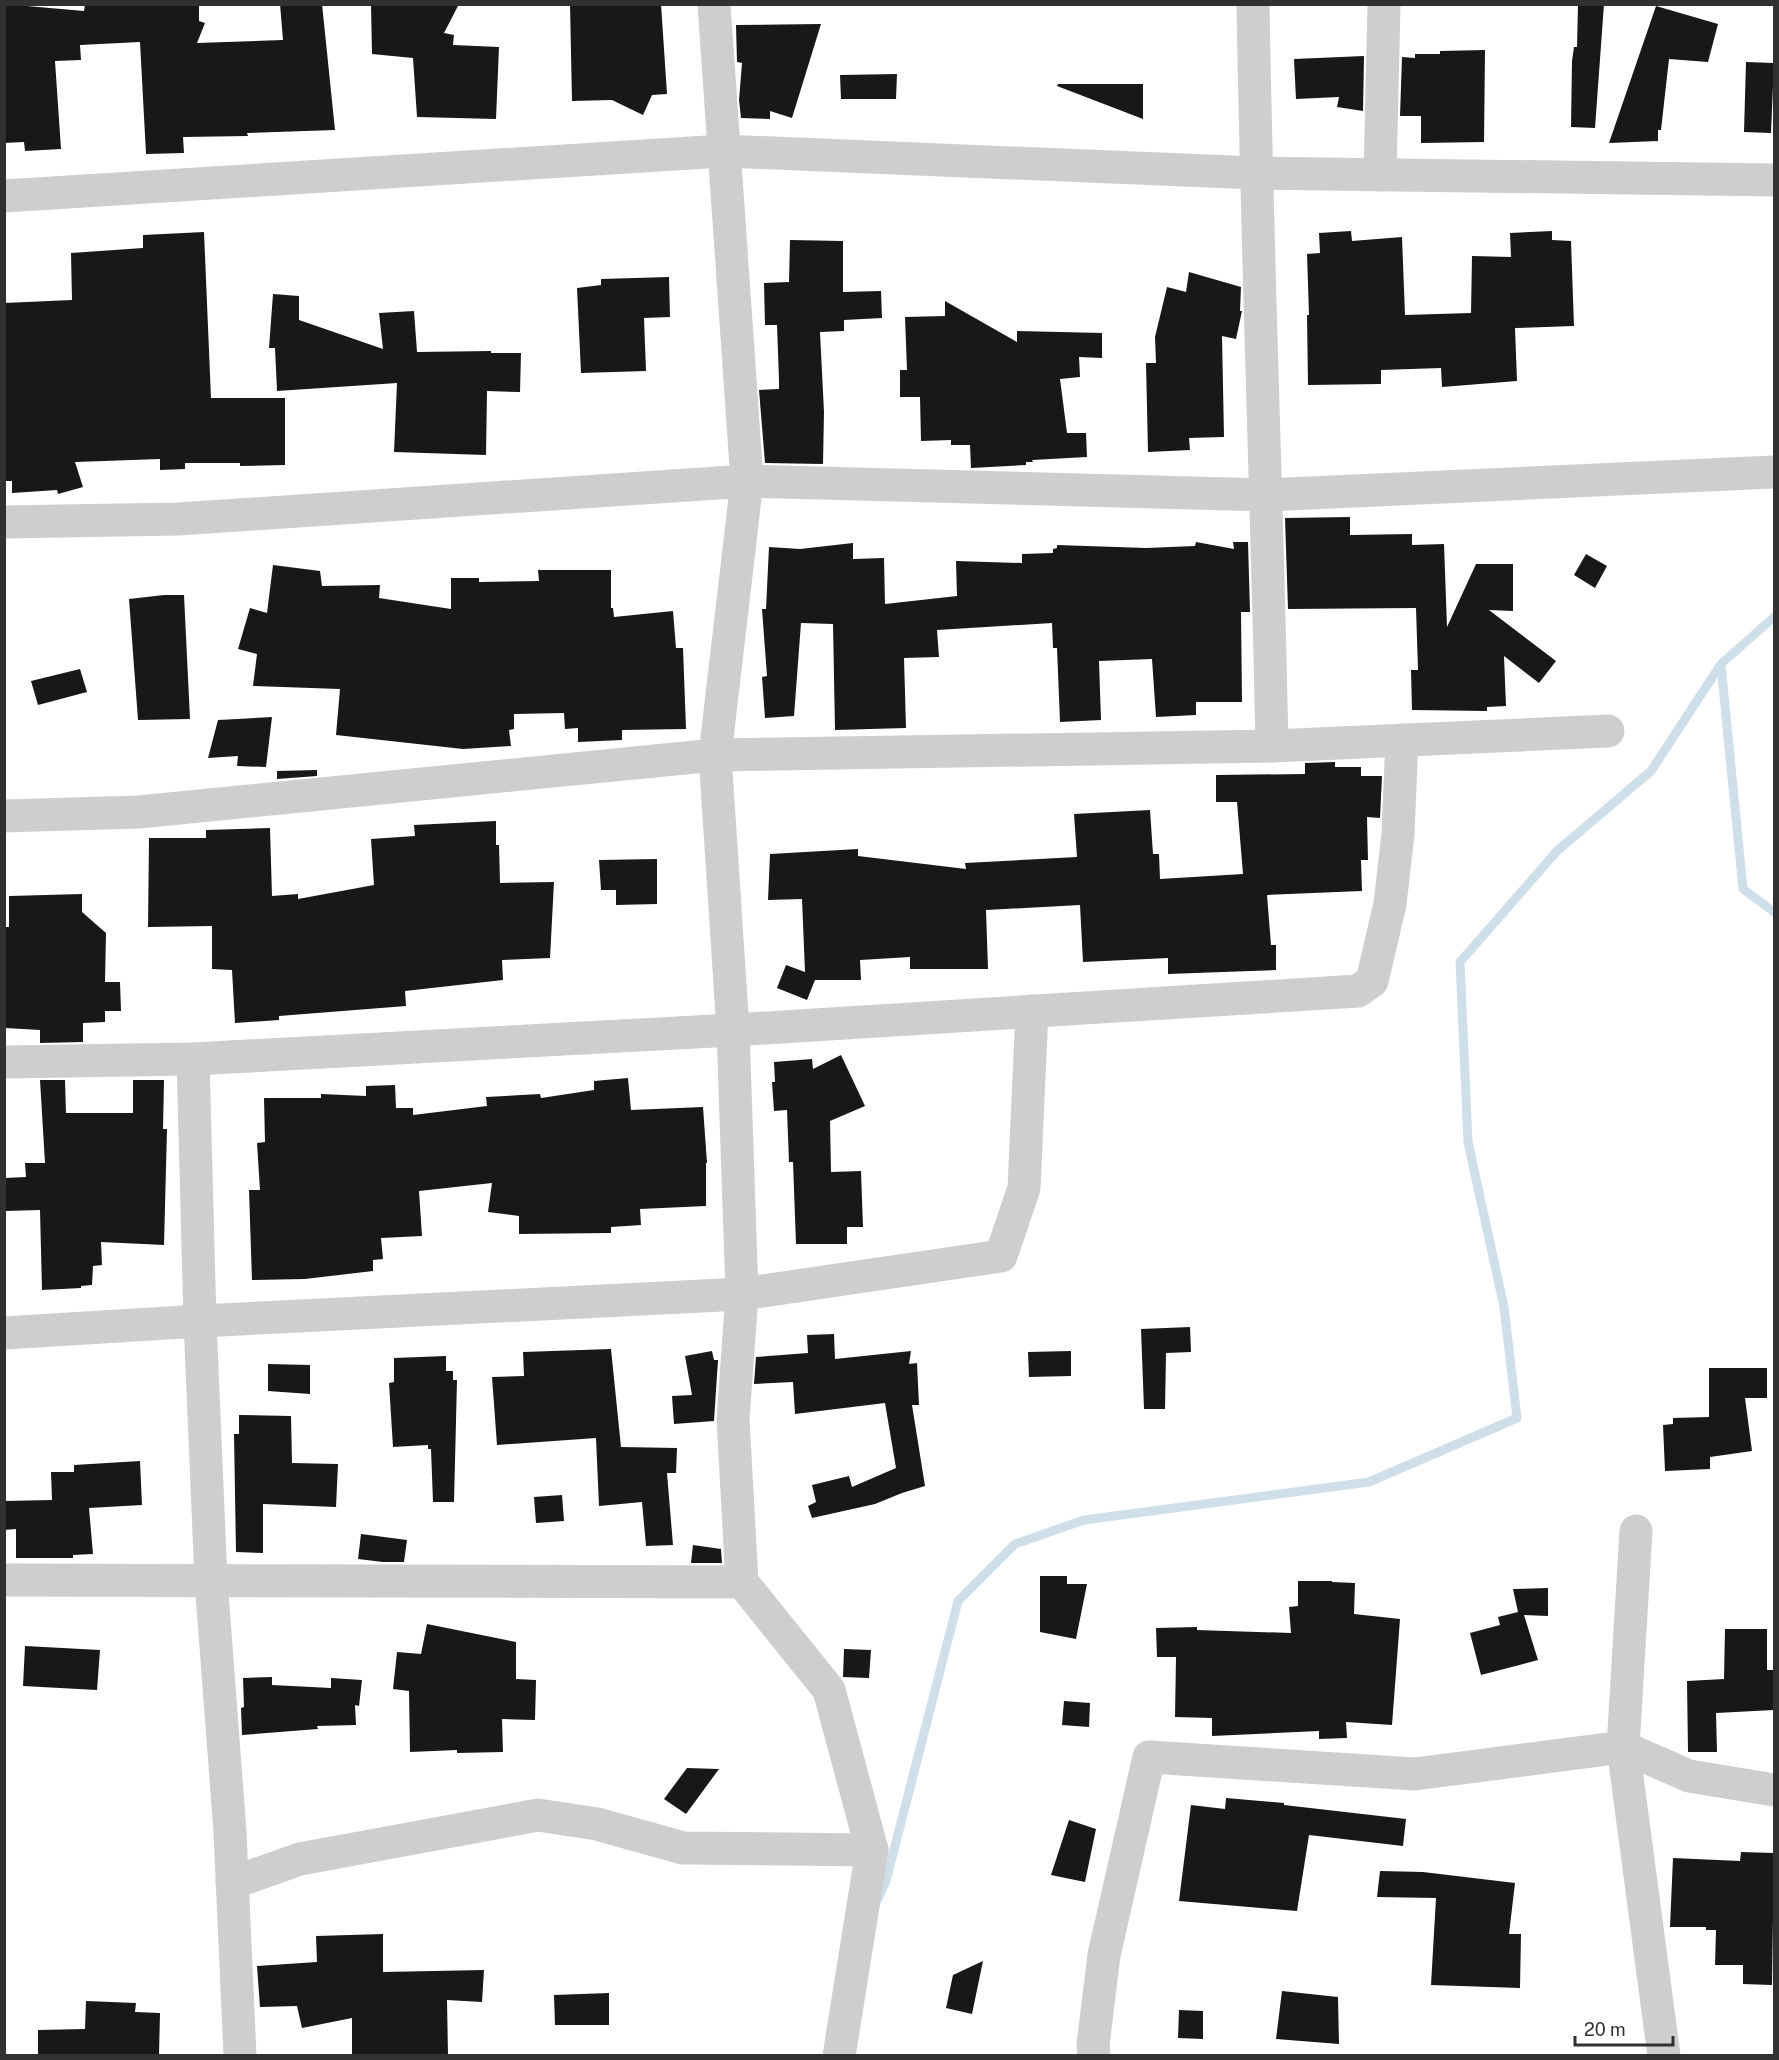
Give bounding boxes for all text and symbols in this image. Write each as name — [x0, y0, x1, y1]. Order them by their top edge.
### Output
scale bar — [1575, 2009, 1672, 2047]
text: 20 m — [1584, 2019, 1626, 2040]

